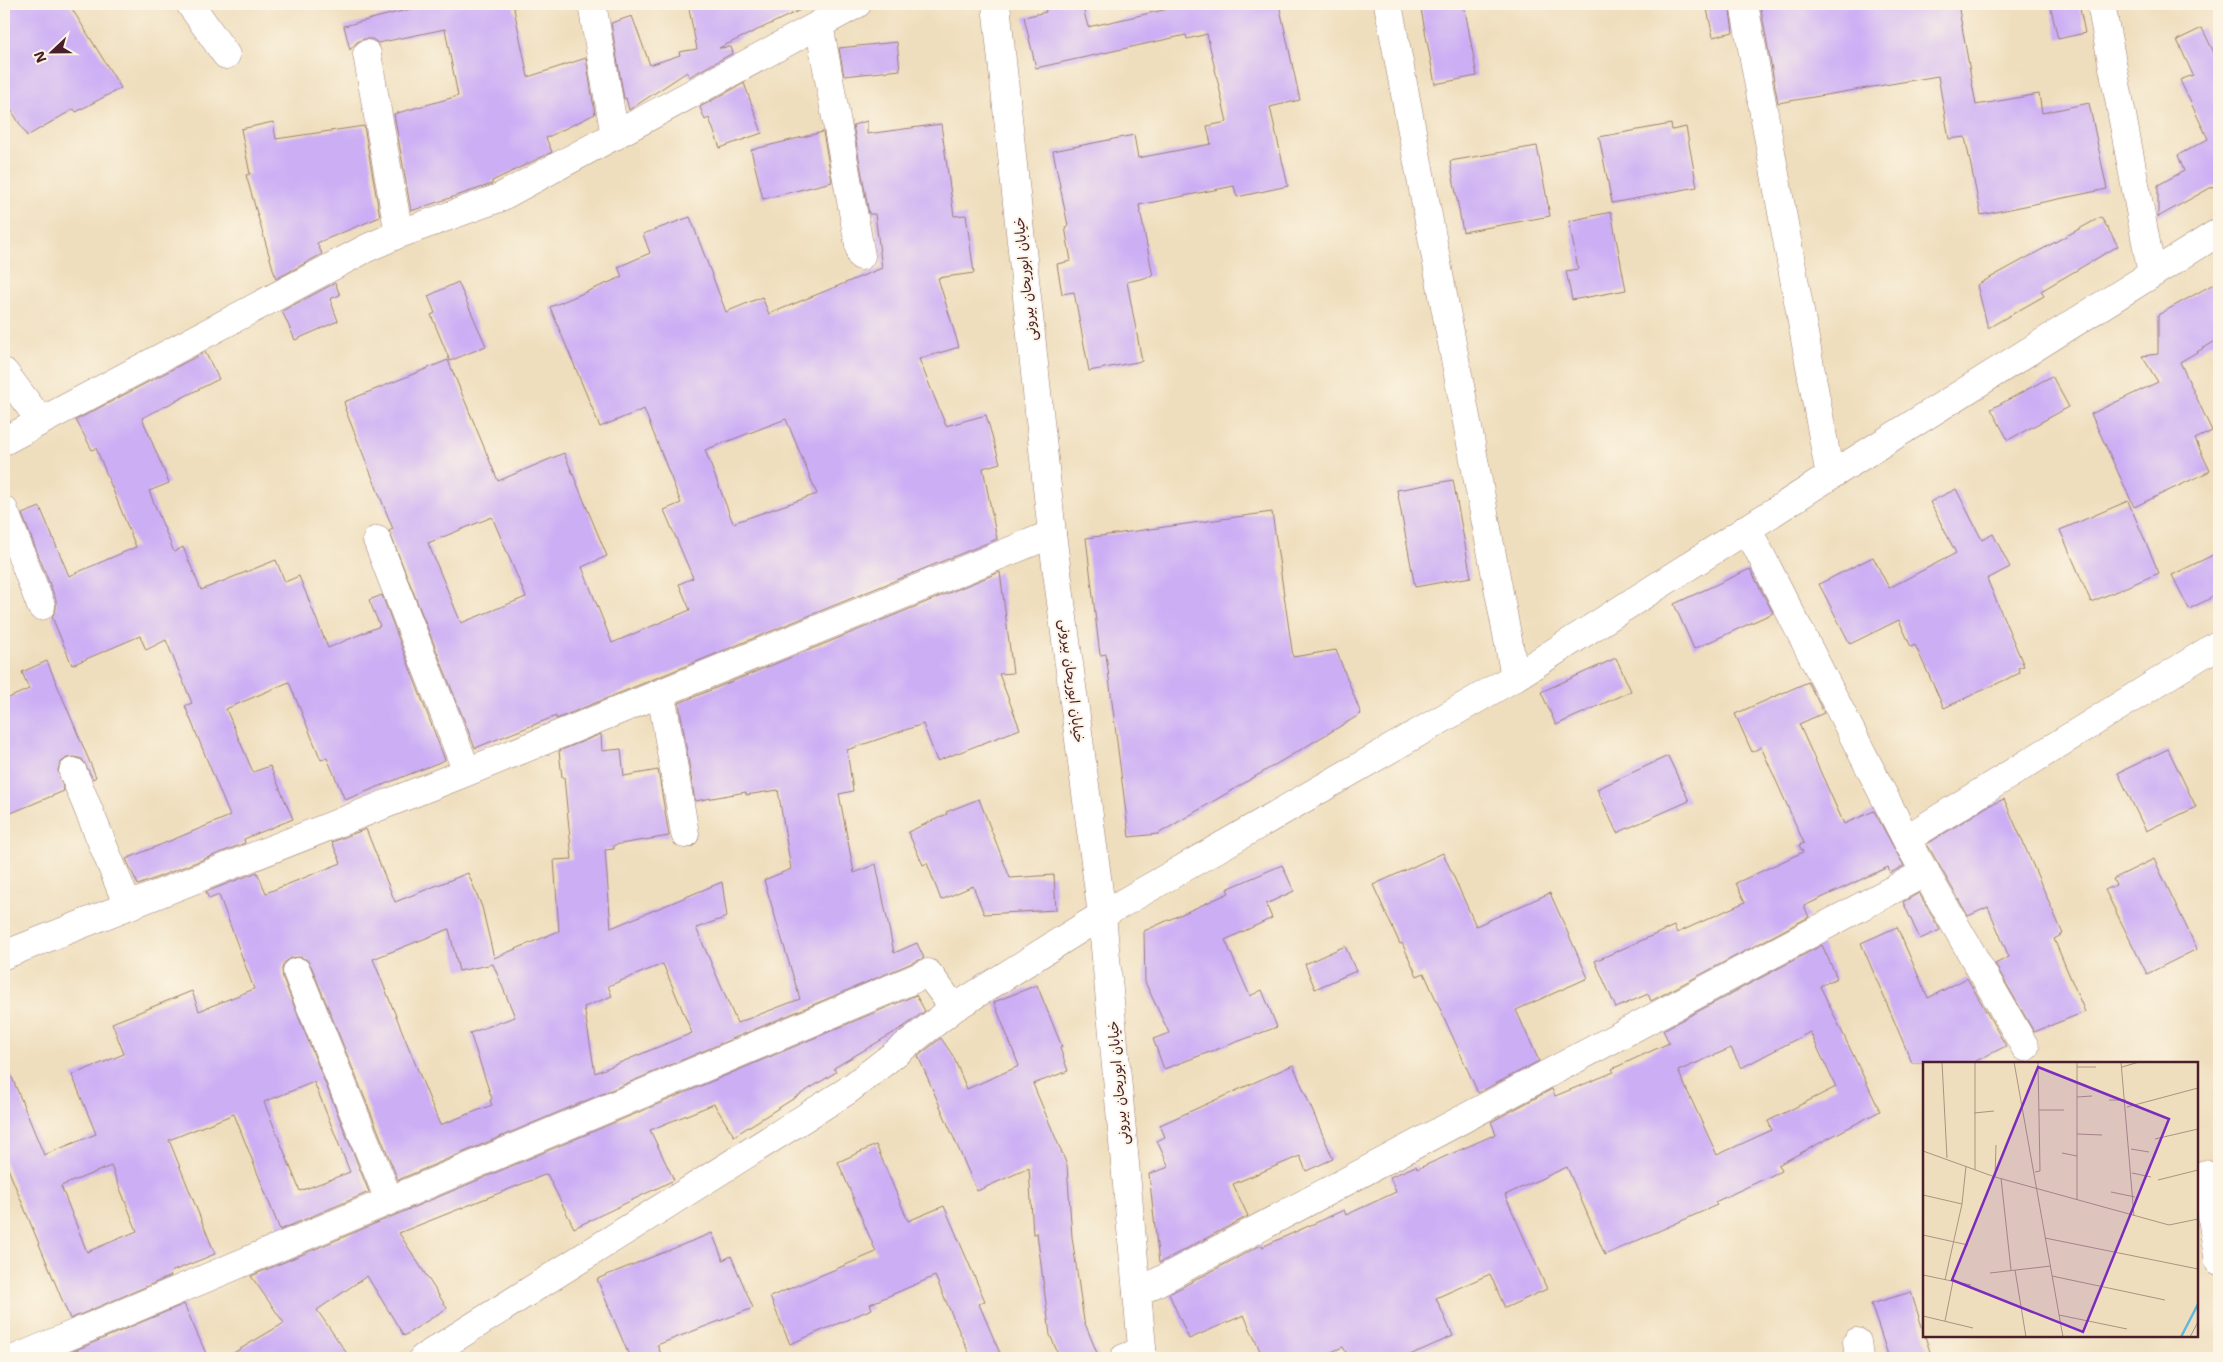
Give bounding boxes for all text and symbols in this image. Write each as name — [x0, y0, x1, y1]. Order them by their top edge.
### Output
north arrow — [28, 28, 78, 78]
text: N — [30, 48, 50, 65]
street label: خیابان ابوریحان بیرونی — [1010, 216, 1040, 342]
street label: خیابان ابوریحان بیرونی — [1055, 618, 1089, 744]
street label: خیابان ابوریحان بیرونی — [1104, 1020, 1132, 1146]
inset map — [1923, 1062, 2198, 1337]

